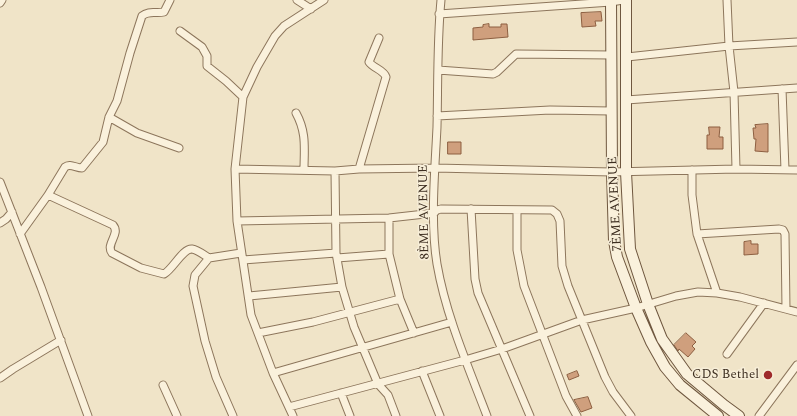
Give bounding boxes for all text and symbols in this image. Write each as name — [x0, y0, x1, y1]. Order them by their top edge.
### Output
street label: 7ÈME AVENUE — [606, 156, 626, 252]
street label: 8ÈME AVENUE — [416, 164, 434, 260]
place label: CDS Bethel — [692, 367, 759, 383]
marker: CDS Bethel — [762, 369, 774, 381]

